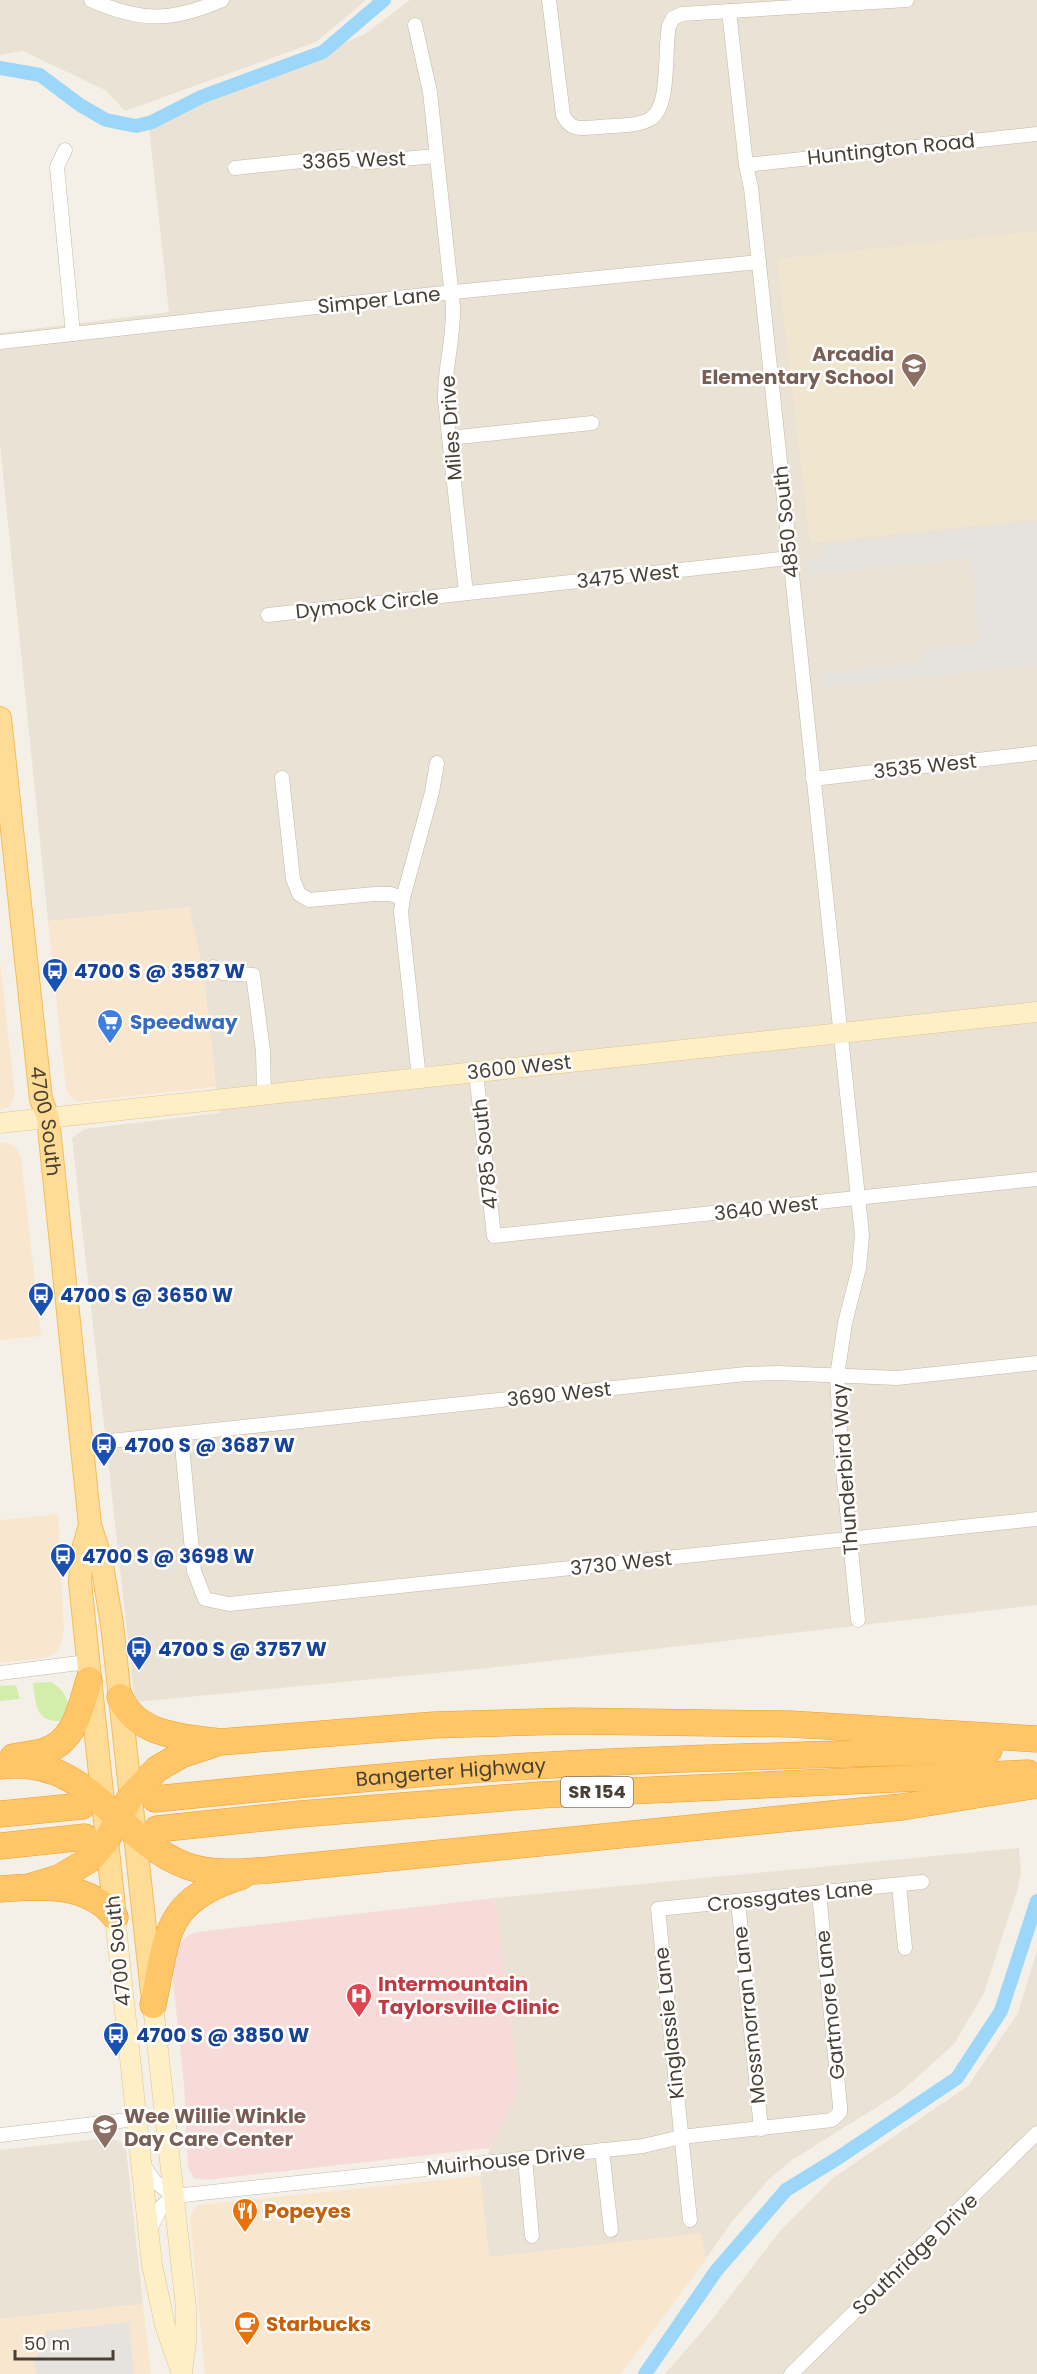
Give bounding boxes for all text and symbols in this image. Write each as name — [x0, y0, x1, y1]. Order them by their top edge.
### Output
street label: Huntington Road — [806, 126, 976, 172]
street label: 3365 West — [302, 144, 406, 176]
street label: Simper Lane — [316, 280, 442, 320]
place label: Arcadia Elementary School — [702, 340, 894, 391]
school or university icon: Arcadia Elementary School — [899, 351, 929, 389]
street label: Miles Drive — [433, 374, 469, 482]
street label: 4850 South — [766, 464, 806, 580]
street label: 3475 West — [575, 557, 681, 595]
street label: Dymock Circle — [294, 583, 440, 625]
street label: 3535 West — [872, 747, 978, 785]
bus stop icon: 4700 S @ 3587 W — [40, 956, 70, 994]
place label: 4700 S @ 3587 W — [74, 957, 245, 985]
supermarket icon: Speedway — [95, 1007, 125, 1045]
place label: Speedway — [130, 1008, 238, 1036]
street label: 3600 West — [466, 1048, 572, 1086]
street label: 4700 South — [24, 1065, 68, 1177]
street label: 4785 South — [465, 1097, 505, 1211]
street label: 3640 West — [713, 1189, 819, 1227]
bus stop icon: 4700 S @ 3650 W — [26, 1280, 56, 1318]
place label: 4700 S @ 3650 W — [60, 1281, 233, 1309]
street label: 3690 West — [506, 1375, 612, 1413]
street label: Thunderbird Way — [825, 1382, 865, 1556]
bus stop icon: 4700 S @ 3687 W — [89, 1430, 119, 1468]
place label: 4700 S @ 3687 W — [124, 1431, 295, 1459]
bus stop icon: 4700 S @ 3698 W — [48, 1541, 78, 1579]
place label: 4700 S @ 3698 W — [82, 1542, 254, 1570]
street label: 3730 West — [569, 1544, 673, 1582]
bus stop icon: 4700 S @ 3757 W — [124, 1634, 154, 1672]
place label: 4700 S @ 3757 W — [158, 1635, 327, 1663]
street label: Bangerter Highway — [354, 1751, 547, 1793]
road number: SR 154 — [561, 1777, 633, 1807]
street label: Crossgates Lane — [706, 1873, 874, 1919]
street label: 4700 South — [98, 1894, 138, 2008]
street label: Mossmorran Lane — [726, 1925, 772, 2105]
street label: Gartmore Lane — [808, 1929, 852, 2081]
street label: Kinglassie Lane — [647, 1946, 691, 2100]
place label: Intermountain Taylorsville Clinic — [378, 1970, 560, 2021]
hospital icon: Intermountain Taylorsville Clinic — [344, 1981, 374, 2019]
bus stop icon: 4700 S @ 3850 W — [101, 2020, 131, 2058]
place label: 4700 S @ 3850 W — [136, 2021, 309, 2049]
place label: Wee Willie Winkle Day Care Center — [124, 2102, 306, 2153]
school or university icon: Wee Willie Winkle Day Care Center — [90, 2112, 120, 2150]
street label: Muirhouse Drive — [425, 2138, 587, 2182]
street label: Southridge Drive — [846, 2187, 984, 2321]
restaurant icon: Popeyes — [230, 2196, 260, 2234]
place label: Popeyes — [264, 2197, 351, 2225]
cafe icon: Starbucks — [232, 2309, 262, 2347]
place label: Starbucks — [266, 2310, 371, 2338]
scale bar — [15, 2323, 112, 2361]
text: 50 m — [24, 2331, 70, 2356]

